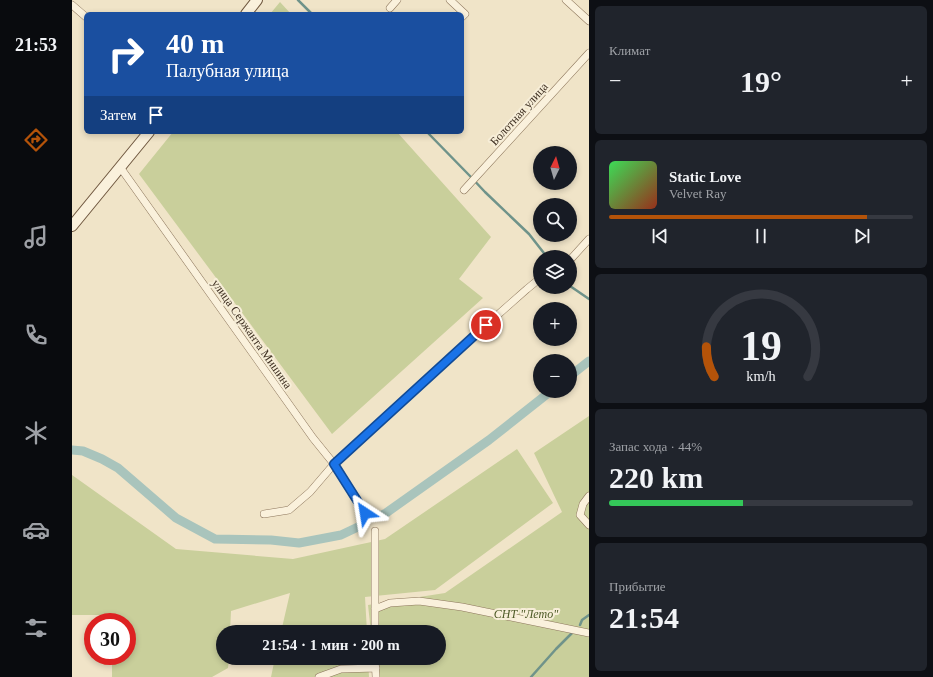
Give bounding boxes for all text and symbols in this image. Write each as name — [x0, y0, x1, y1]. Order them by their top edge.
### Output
icon: right — [100, 28, 152, 80]
text: 40 m — [166, 28, 224, 59]
text: 21:53 — [15, 35, 57, 55]
text: Климат — [609, 43, 650, 58]
text: Палубная улица — [166, 61, 289, 81]
text: 19° — [740, 65, 782, 98]
text: − — [609, 68, 621, 93]
text: + — [901, 68, 913, 93]
street label: Болотная улица — [487, 79, 551, 148]
icon: arrive — [145, 104, 167, 126]
text: Затем — [100, 107, 137, 123]
icon: directions — [22, 126, 50, 154]
north arrow — [533, 146, 577, 190]
map controls — [533, 146, 577, 398]
text: Static Love — [669, 169, 741, 185]
text: Velvet Ray — [669, 186, 726, 201]
button: search — [533, 198, 577, 242]
icon: music — [22, 223, 50, 251]
icon: previous — [649, 225, 671, 247]
icon: pause — [750, 225, 772, 247]
icon: next — [851, 225, 873, 247]
button: layers — [533, 250, 577, 294]
street label: улица Сержанта Мишина — [209, 277, 296, 392]
button: + — [533, 302, 577, 346]
pin — [469, 308, 503, 342]
icon: arrive — [475, 314, 497, 336]
icon: phone — [22, 321, 50, 349]
text: 19 — [740, 322, 782, 368]
button: − — [533, 354, 577, 398]
text: km/h — [746, 367, 776, 383]
icon: climate — [22, 419, 50, 447]
text: Запас хода · 44% — [609, 439, 702, 454]
text: 220 km — [609, 461, 703, 494]
position arrow — [344, 492, 386, 534]
icon: car — [22, 516, 50, 544]
text: Прибытие — [609, 579, 666, 594]
text: 21:54 — [609, 601, 679, 634]
park label: СНТ "Лето" — [494, 607, 559, 621]
speed limit sign: 30 — [84, 613, 136, 665]
icon: filters — [22, 614, 50, 642]
text: 21:54 · 1 мин · 200 m — [262, 637, 400, 653]

